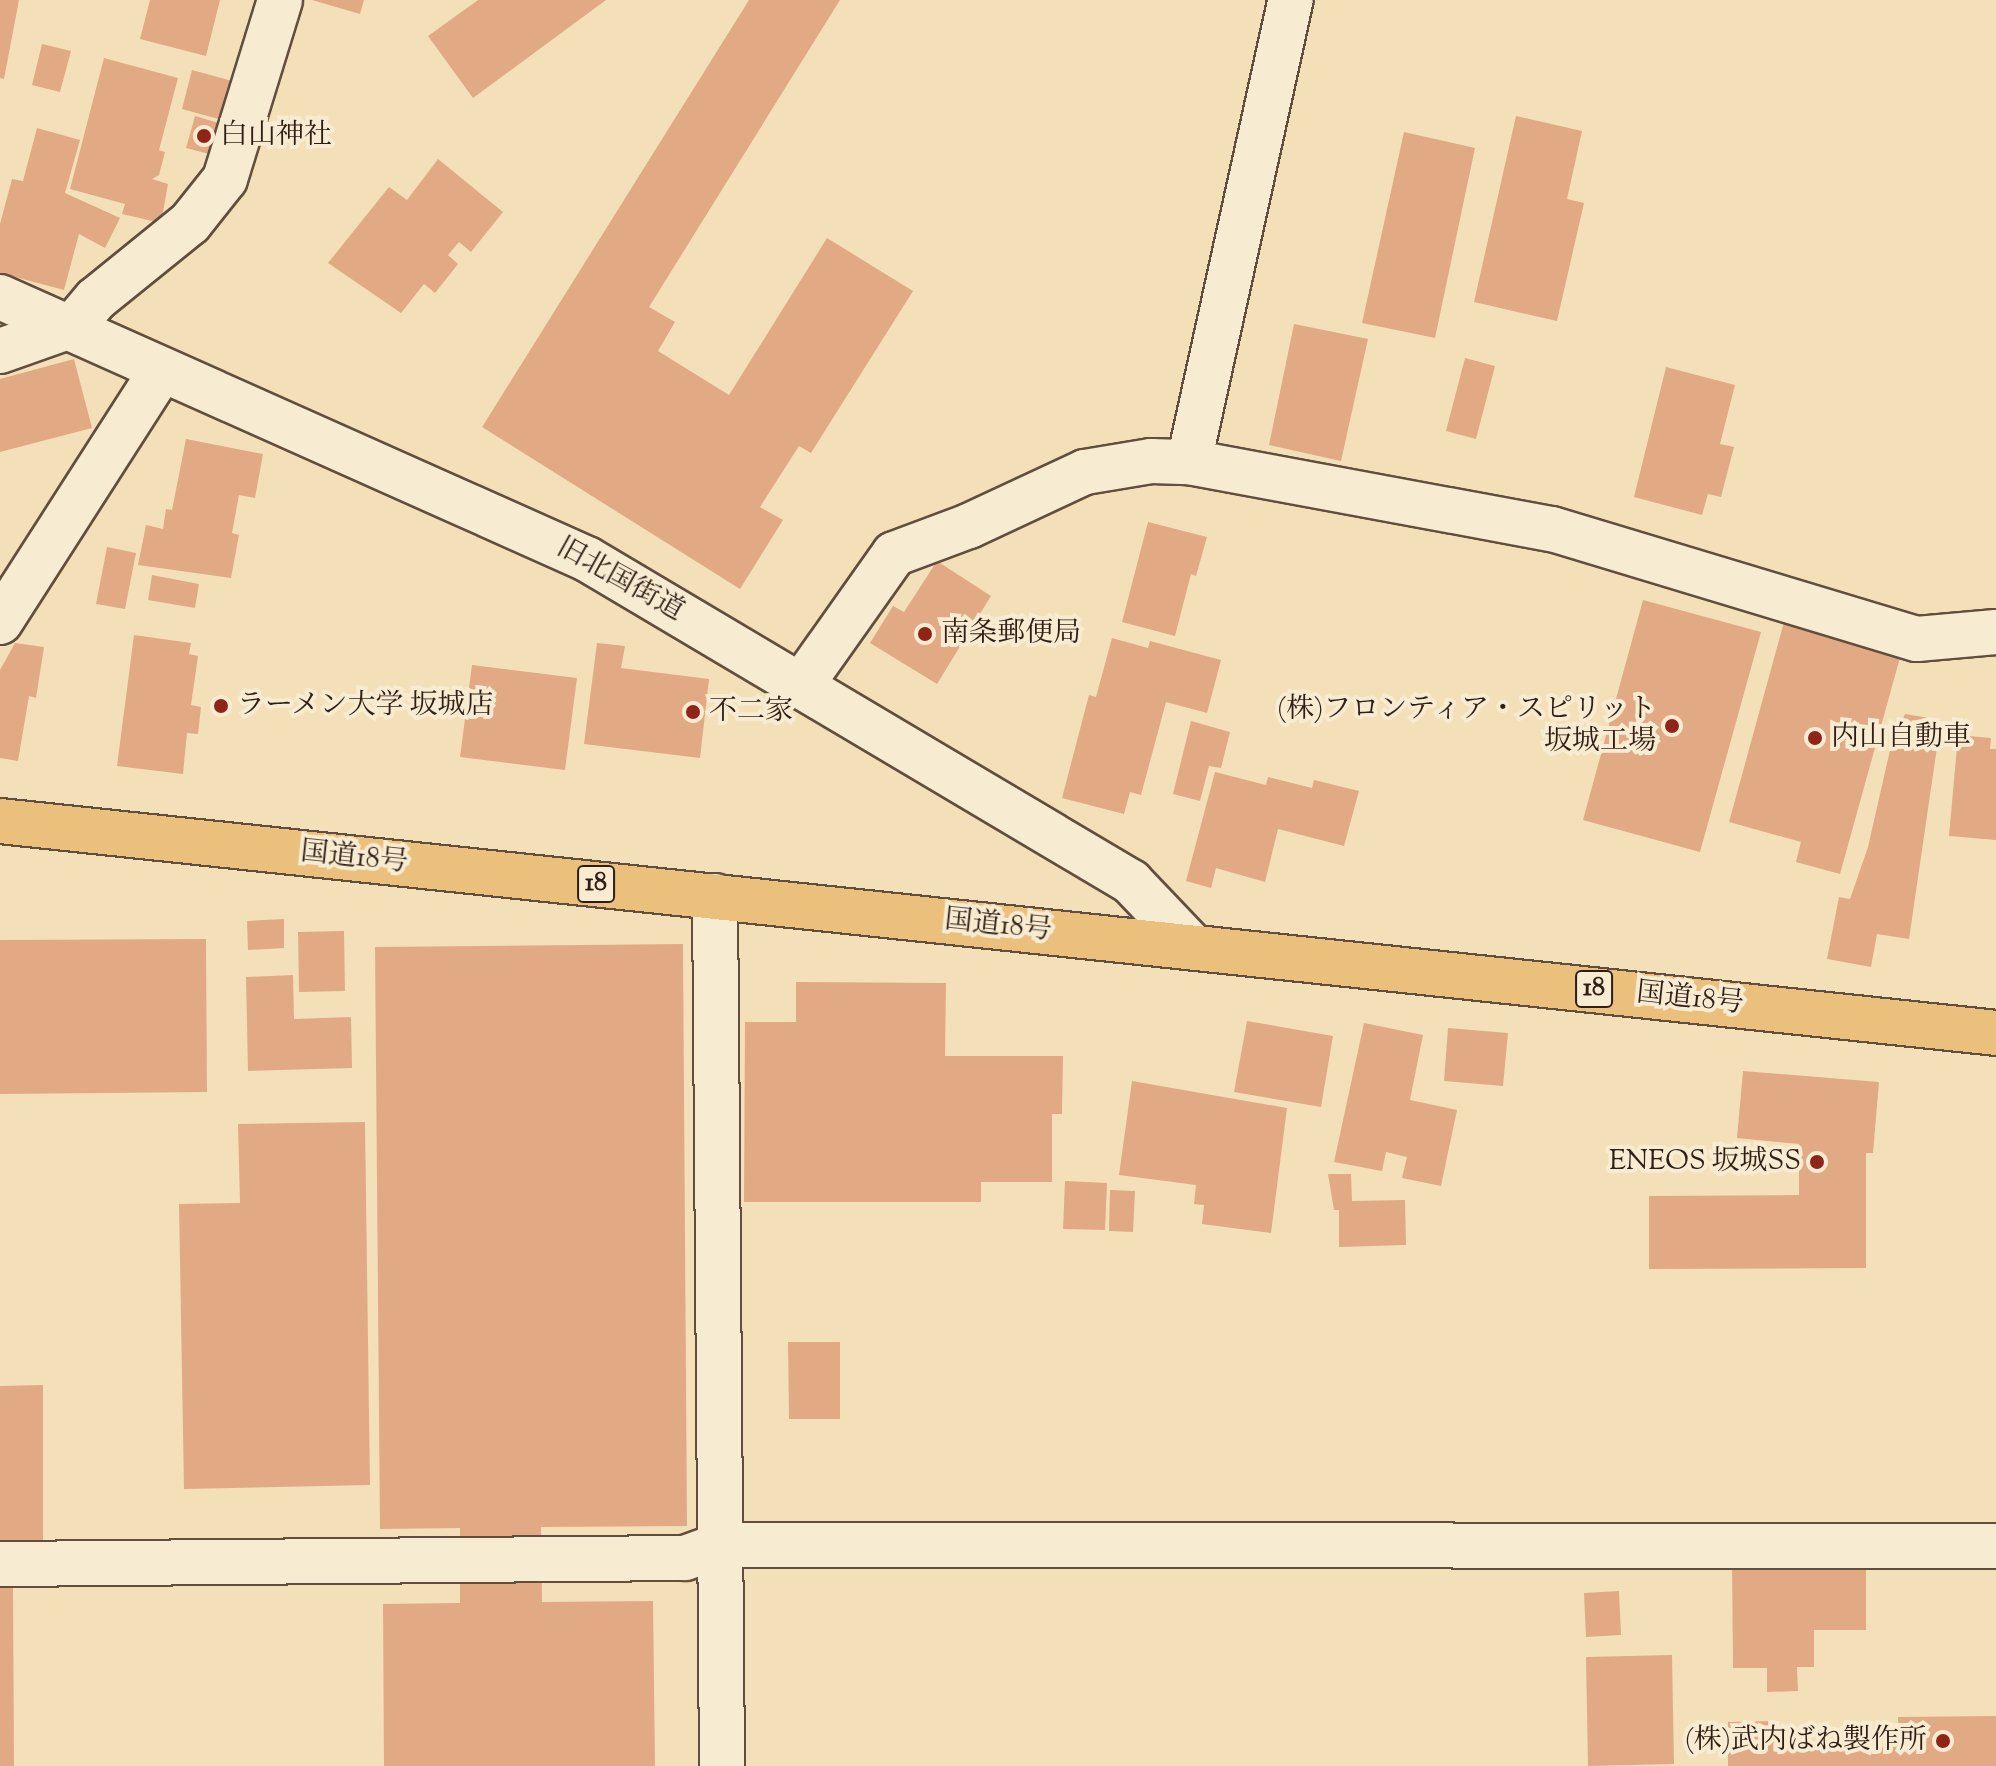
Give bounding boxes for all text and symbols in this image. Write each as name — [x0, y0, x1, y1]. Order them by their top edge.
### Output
place label: 白山神社 — [220, 119, 332, 153]
marker: 白山神社 — [195, 127, 213, 145]
street label: 旧北国街道 — [551, 531, 689, 629]
place label: 南条郵便局 — [941, 617, 1081, 651]
marker: 南条郵便局 — [916, 625, 934, 643]
place label: ラーメン大学 坂城店 — [237, 689, 495, 723]
place label: (株)フロンティア・スピリット 坂城工場 — [1274, 693, 1656, 759]
place label: 不二家 — [709, 695, 793, 729]
marker: ラーメン大学 坂城店 — [212, 697, 230, 715]
marker: 不二家 — [684, 703, 702, 721]
marker: (株)フロンティア・スピリット 坂城工場 — [1663, 717, 1681, 735]
place label: 内山自動車 — [1831, 721, 1971, 755]
marker: 内山自動車 — [1806, 729, 1824, 747]
street label: 国道18号 — [299, 836, 409, 880]
road number: 18 — [576, 862, 616, 906]
street label: 国道18号 — [943, 904, 1053, 948]
road number: 18 — [1574, 967, 1614, 1011]
street label: 国道18号 — [1635, 977, 1745, 1021]
place label: ENEOS 坂城SS — [1609, 1145, 1801, 1179]
marker: ENEOS 坂城SS — [1808, 1153, 1826, 1171]
place label: (株)武内ばね製作所 — [1685, 1724, 1927, 1758]
marker: (株)武内ばね製作所 — [1934, 1732, 1952, 1750]

